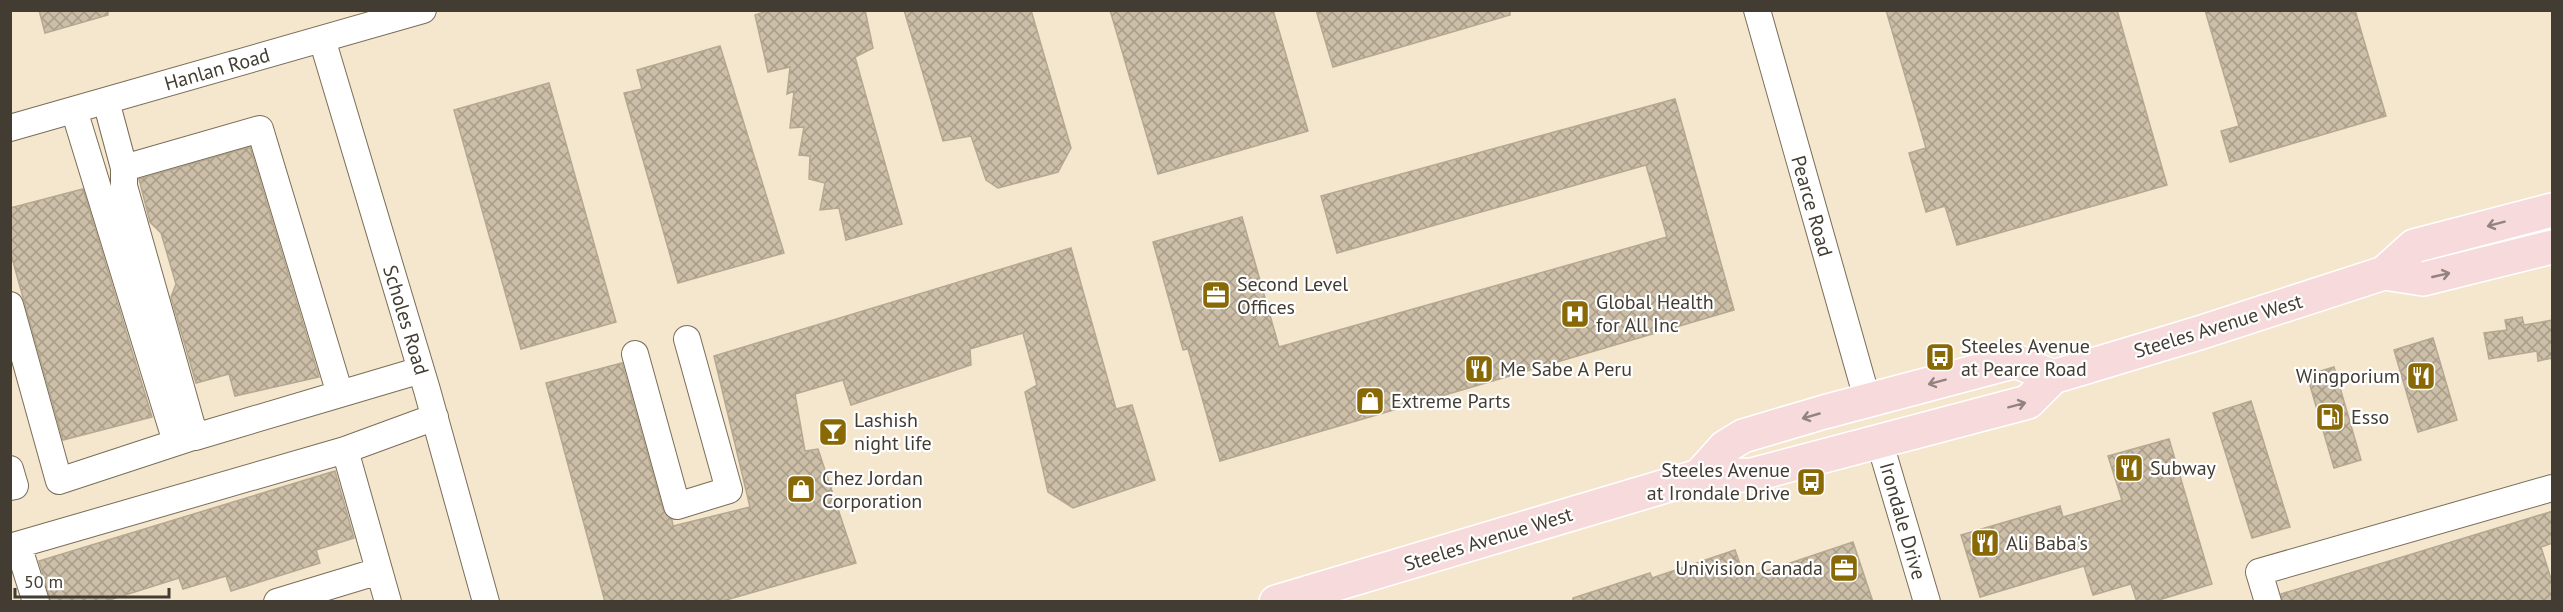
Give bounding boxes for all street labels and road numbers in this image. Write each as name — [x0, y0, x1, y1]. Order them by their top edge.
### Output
street label: Hanlan Road — [161, 42, 273, 96]
street label: Pearce Road — [1785, 153, 1839, 259]
street label: Scholes Road — [377, 262, 435, 378]
street label: Steeles Avenue West — [2131, 288, 2306, 364]
street label: Irondale Drive — [1874, 459, 1932, 583]
street label: Steeles Avenue West — [1401, 501, 1576, 577]

